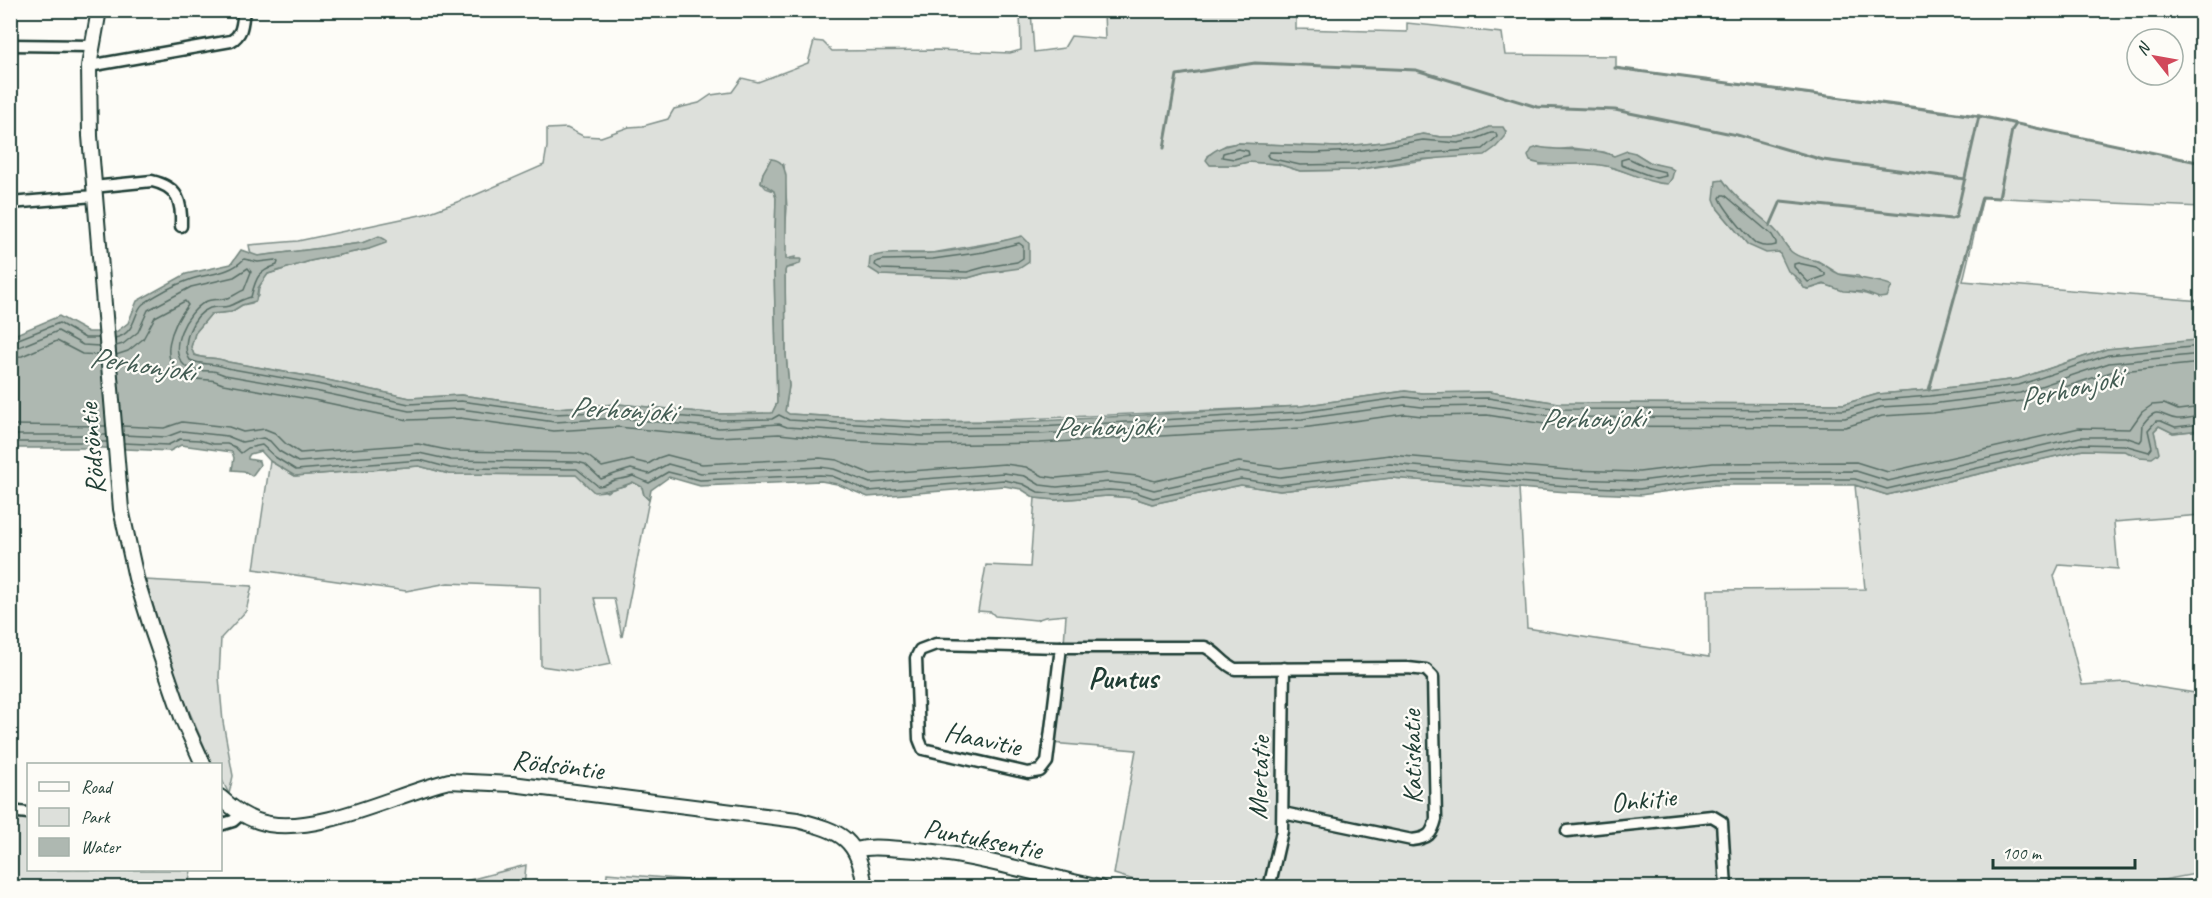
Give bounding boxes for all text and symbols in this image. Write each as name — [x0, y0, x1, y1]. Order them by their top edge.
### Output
north arrow — [2125, 27, 2185, 87]
text: N — [2132, 38, 2156, 59]
water label: Perhonjoki — [87, 338, 204, 391]
water label: Perhonjoki — [2015, 356, 2133, 418]
water label: Perhonjoki — [569, 387, 683, 431]
water label: Perhonjoki — [1539, 398, 1652, 438]
street label: Rödsöntie — [70, 400, 113, 496]
water label: Perhonjoki — [1053, 406, 1166, 446]
district label: Puntus — [1088, 659, 1161, 697]
street label: Katiskatie — [1393, 708, 1430, 805]
street label: Haavitie — [941, 713, 1026, 764]
street label: Mertatie — [1240, 734, 1278, 820]
street label: Rödsöntie — [510, 742, 607, 788]
legend — [27, 763, 222, 871]
text: Road — [81, 776, 114, 798]
street label: Onkitie — [1609, 778, 1679, 820]
text: Park — [81, 806, 111, 828]
street label: Puntuksentie — [921, 810, 1047, 867]
scale bar — [1993, 832, 2136, 870]
text: Water — [81, 836, 122, 858]
text: 100 m — [2002, 842, 2043, 864]

